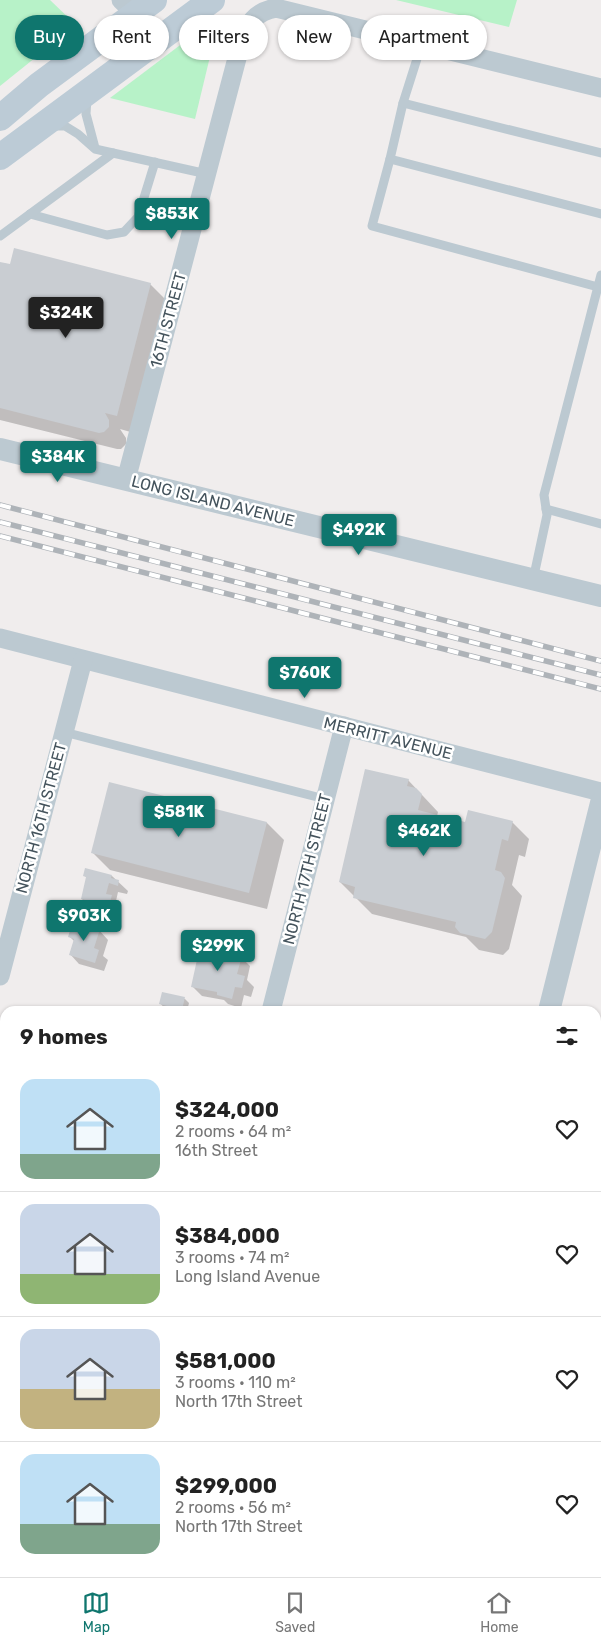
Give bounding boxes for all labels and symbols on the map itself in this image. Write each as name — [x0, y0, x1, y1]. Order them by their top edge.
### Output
pin: $853K — [137, 198, 207, 240]
street label: 16TH STREET — [146, 270, 190, 370]
pin: $324K — [31, 296, 101, 339]
pin: $384K — [23, 440, 93, 483]
street label: LONG ISLAND AVENUE — [129, 472, 297, 530]
pin: $492K — [324, 514, 394, 556]
pin: $760K — [270, 656, 340, 699]
street label: MERRITT AVENUE — [322, 713, 454, 763]
street label: NORTH 16TH STREET — [12, 740, 70, 896]
street label: NORTH 17TH STREET — [279, 792, 335, 946]
pin: $581K — [144, 796, 214, 838]
pin: $462K — [389, 814, 459, 857]
pin: $903K — [49, 900, 119, 942]
pin: $299K — [183, 930, 253, 972]

